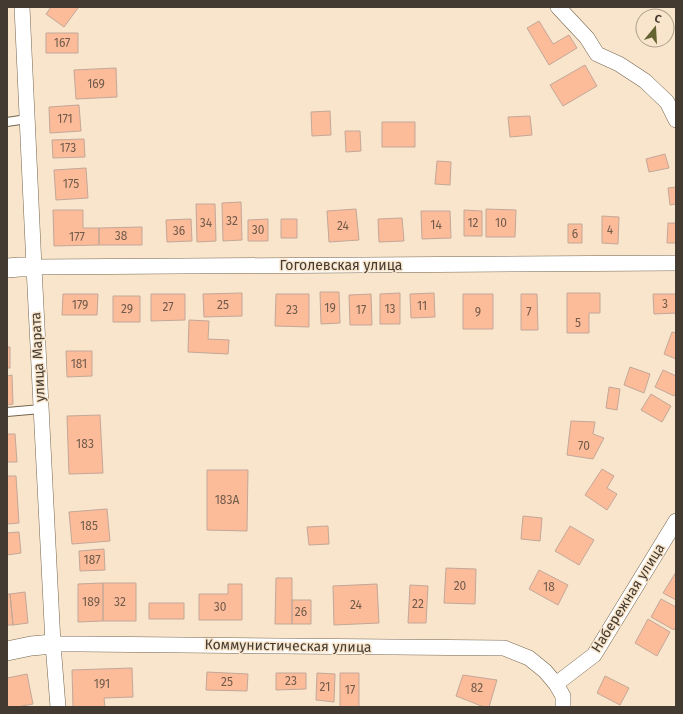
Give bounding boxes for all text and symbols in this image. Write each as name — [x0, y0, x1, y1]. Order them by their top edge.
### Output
north arrow — [635, 8, 675, 48]
text: С — [653, 12, 664, 26]
house number: 167 — [54, 36, 70, 50]
house number: 169 — [87, 77, 105, 91]
house number: 171 — [57, 112, 73, 126]
house number: 173 — [60, 141, 76, 155]
house number: 175 — [63, 177, 79, 191]
house number: 32 — [226, 214, 238, 228]
house number: 34 — [200, 216, 213, 230]
house number: 12 — [467, 216, 479, 230]
house number: 10 — [495, 216, 507, 230]
house number: 14 — [430, 218, 442, 232]
house number: 24 — [337, 219, 350, 233]
house number: 30 — [252, 223, 265, 237]
house number: 4 — [607, 223, 614, 237]
house number: 36 — [173, 224, 185, 238]
house number: 6 — [572, 227, 578, 241]
house number: 38 — [115, 229, 128, 243]
house number: 177 — [69, 230, 85, 244]
street label: Гоголевская улица — [280, 257, 402, 274]
house number: 3 — [662, 297, 668, 311]
house number: 179 — [72, 298, 88, 312]
house number: 25 — [217, 298, 229, 312]
house number: 11 — [417, 299, 427, 313]
house number: 27 — [162, 300, 174, 314]
house number: 19 — [324, 301, 336, 315]
house number: 29 — [121, 302, 133, 316]
house number: 13 — [384, 302, 396, 316]
house number: 23 — [286, 303, 298, 317]
house number: 17 — [356, 303, 366, 317]
house number: 9 — [475, 305, 481, 319]
house number: 7 — [526, 305, 532, 319]
street label: улица Марата — [27, 312, 49, 402]
house number: 5 — [575, 316, 581, 330]
house number: 181 — [71, 357, 87, 371]
house number: 183 — [76, 437, 94, 451]
house number: 70 — [578, 439, 590, 453]
house number: 183А — [215, 493, 239, 507]
house number: 185 — [80, 519, 98, 533]
street label: Набережная улица — [588, 540, 668, 656]
house number: 187 — [84, 553, 100, 567]
house number: 20 — [454, 579, 467, 593]
house number: 18 — [543, 580, 555, 594]
house number: 189 — [82, 595, 100, 609]
house number: 32 — [114, 595, 126, 609]
house number: 22 — [412, 597, 424, 611]
house number: 24 — [350, 598, 363, 612]
house number: 30 — [214, 600, 227, 614]
house number: 26 — [295, 605, 307, 619]
street label: Коммунистическая улица — [204, 636, 372, 656]
house number: 23 — [285, 674, 297, 688]
house number: 25 — [221, 675, 233, 689]
house number: 191 — [94, 677, 110, 691]
house number: 21 — [320, 680, 330, 694]
house number: 82 — [471, 681, 483, 695]
house number: 17 — [345, 683, 355, 697]

